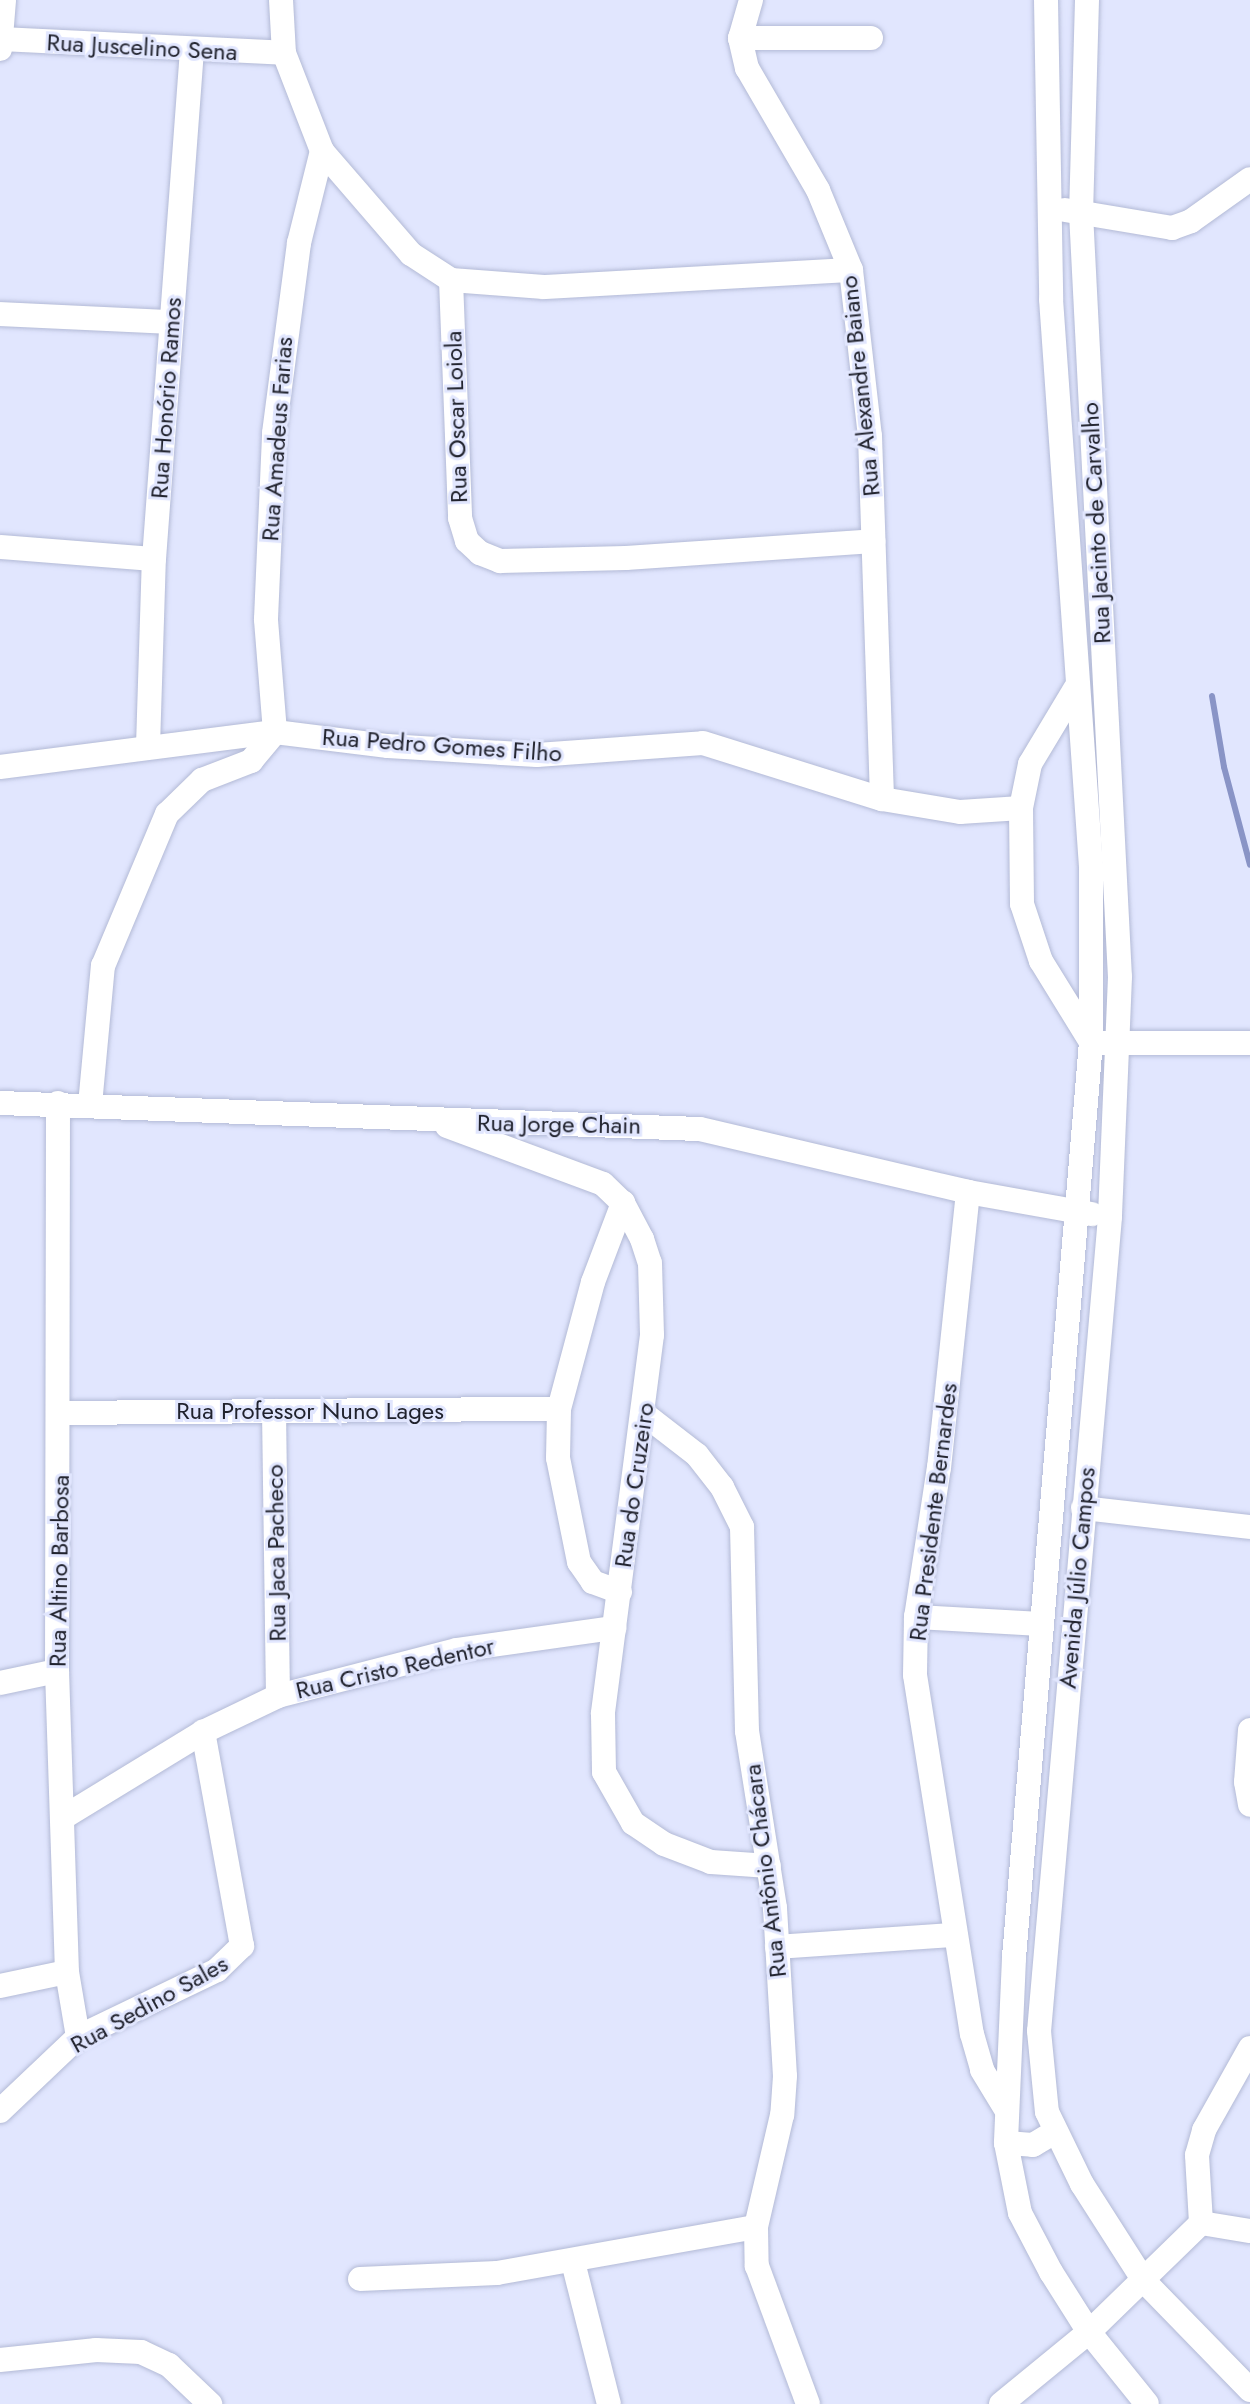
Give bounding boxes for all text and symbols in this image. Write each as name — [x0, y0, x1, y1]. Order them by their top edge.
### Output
street label: Rua Juscelino Sena — [46, 28, 238, 66]
street label: Rua Alexandre Baiano — [834, 274, 886, 498]
street label: Rua Honório Ramos — [145, 296, 187, 500]
street label: Rua Oscar Loiola — [439, 330, 473, 504]
street label: Rua Amadeus Farias — [255, 336, 299, 542]
street label: Rua Jacinto de Carvalho — [1075, 401, 1117, 645]
street label: Rua Pedro Gomes Filho — [321, 722, 563, 768]
street label: Rua Jorge Chain — [477, 1108, 641, 1140]
street label: Rua Presidente Bernardes — [903, 1381, 963, 1643]
street label: Rua Professor Nuno Lages — [176, 1397, 444, 1425]
street label: Rua do Cruzeiro — [608, 1401, 660, 1569]
street label: Rua Jaca Pacheco — [260, 1464, 292, 1642]
street label: Avenida Júlio Campos — [1053, 1466, 1101, 1690]
street label: Rua Altino Barbosa — [43, 1475, 75, 1667]
street label: Rua Cristo Redentor — [293, 1631, 497, 1705]
street label: Rua Antônio Chácara — [738, 1763, 792, 1979]
street label: Rua Sedino Sales — [65, 1949, 233, 2059]

